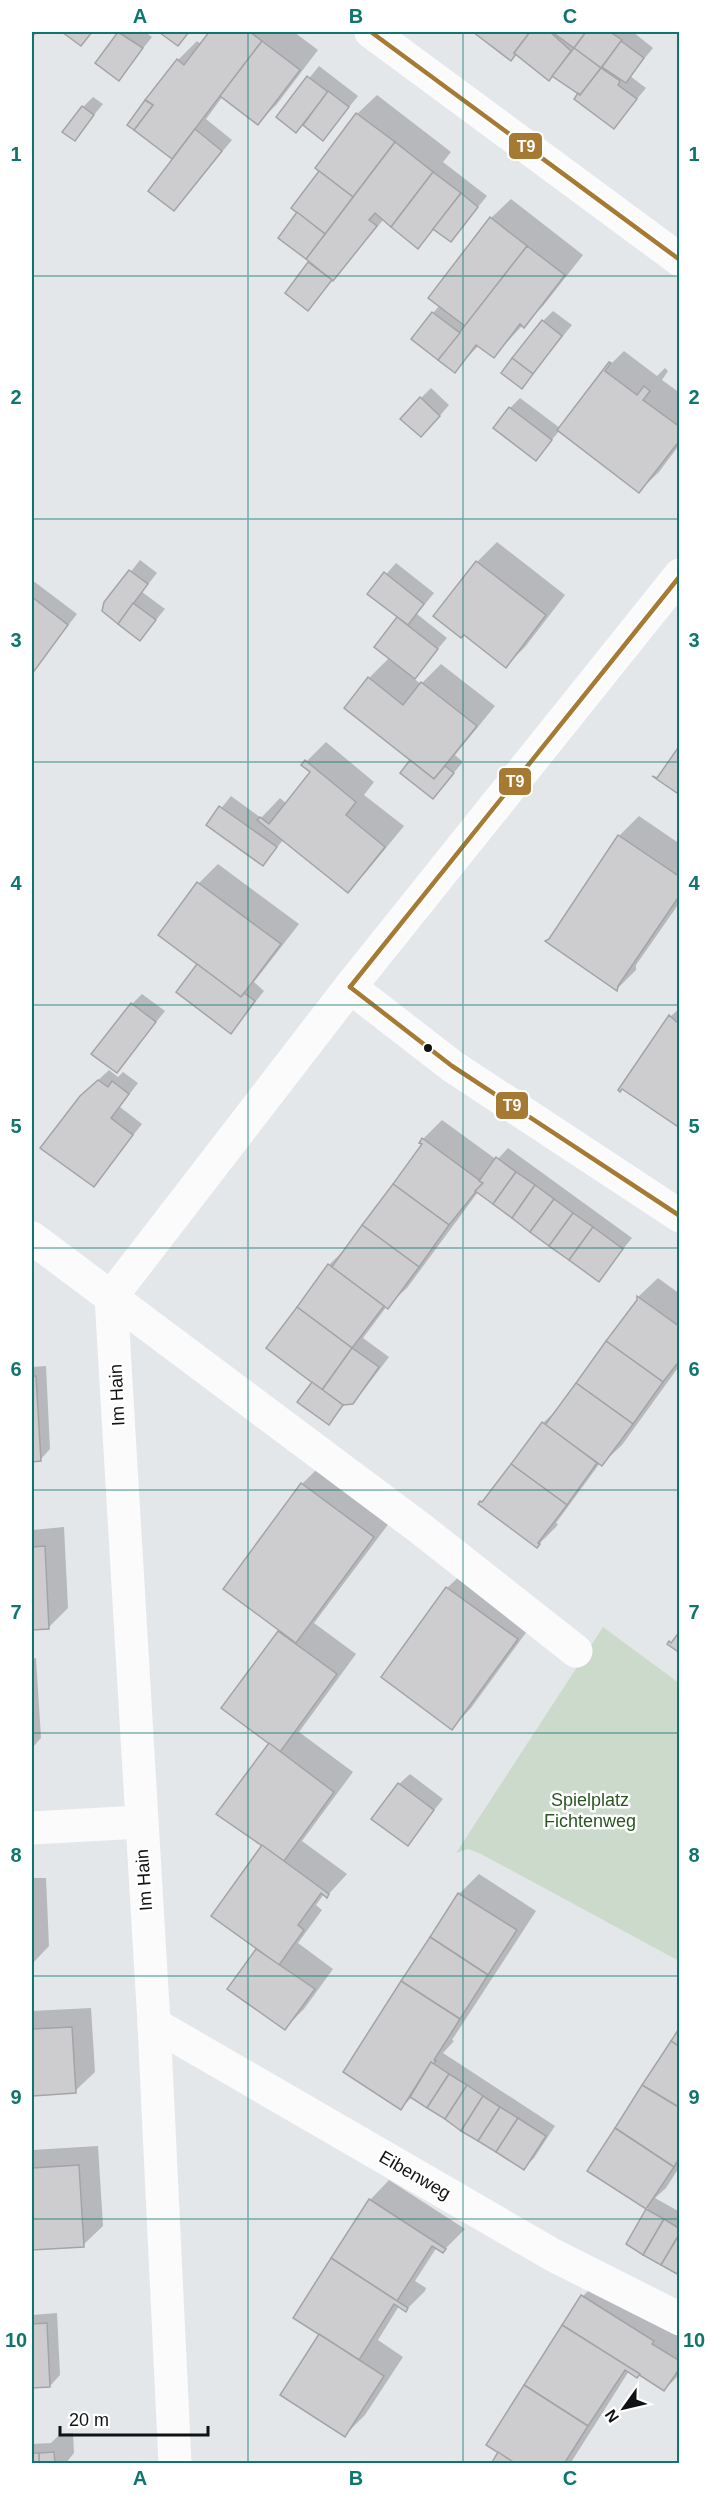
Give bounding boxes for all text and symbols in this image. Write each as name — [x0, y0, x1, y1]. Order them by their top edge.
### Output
text: A — [133, 5, 147, 27]
text: B — [349, 5, 363, 27]
text: C — [563, 5, 577, 27]
line badge: T9 — [508, 132, 543, 160]
text: T9 — [517, 138, 535, 155]
text: 1 — [10, 143, 22, 165]
text: 1 — [688, 143, 700, 165]
text: 2 — [10, 386, 22, 408]
text: 2 — [688, 386, 700, 408]
text: 3 — [10, 629, 22, 651]
text: 3 — [688, 629, 700, 651]
line badge: T9 — [498, 767, 532, 796]
text: T9 — [506, 773, 524, 790]
text: 4 — [10, 872, 22, 894]
text: 4 — [688, 872, 700, 894]
unlabelled marker — [422, 1042, 434, 1054]
line badge: T9 — [495, 1091, 529, 1120]
text: T9 — [503, 1097, 521, 1114]
text: 5 — [10, 1115, 22, 1137]
text: 5 — [688, 1115, 700, 1137]
text: 6 — [10, 1358, 22, 1380]
text: 6 — [688, 1358, 700, 1380]
street label: Im Hain — [105, 1364, 129, 1426]
text: 7 — [10, 1601, 22, 1623]
text: 7 — [688, 1601, 700, 1623]
park label: Spielplatz Fichtenweg — [544, 1790, 636, 1831]
text: 8 — [10, 1844, 22, 1866]
text: 8 — [688, 1844, 700, 1866]
street label: Im Hain — [132, 1848, 156, 1912]
text: 9 — [10, 2086, 22, 2108]
text: 9 — [688, 2086, 700, 2108]
street label: Eibenweg — [376, 2147, 454, 2203]
text: 10 — [5, 2329, 27, 2351]
text: 10 — [683, 2329, 705, 2351]
north arrow — [594, 2378, 654, 2438]
scale bar — [60, 2399, 208, 2437]
text: N — [602, 2407, 622, 2426]
text: 20 m — [69, 2410, 109, 2430]
text: A — [133, 2467, 147, 2489]
text: B — [349, 2467, 363, 2489]
text: C — [563, 2467, 577, 2489]

